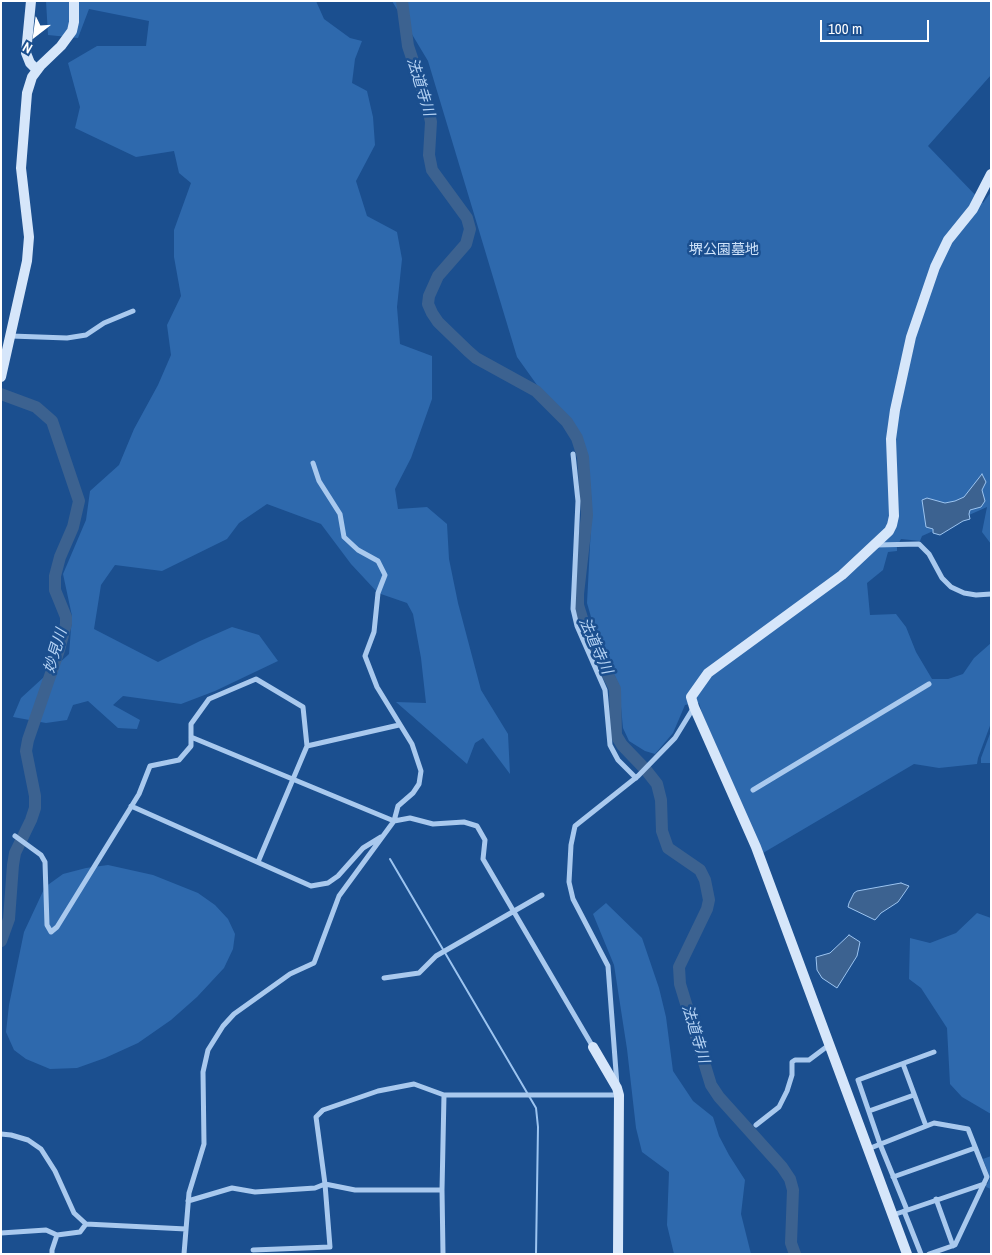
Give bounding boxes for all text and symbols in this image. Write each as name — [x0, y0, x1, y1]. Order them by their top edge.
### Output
north arrow — [10, 10, 60, 60]
scale bar — [822, 10, 931, 42]
text: 100 m — [828, 18, 862, 39]
text: N — [19, 38, 36, 58]
water label: 法道寺川 — [403, 56, 437, 118]
park label: 堺公園墓地 — [689, 242, 759, 258]
water label: 法道寺川 — [575, 615, 615, 677]
water label: 妙見川 — [41, 627, 71, 675]
water label: 法道寺川 — [678, 1003, 712, 1065]

